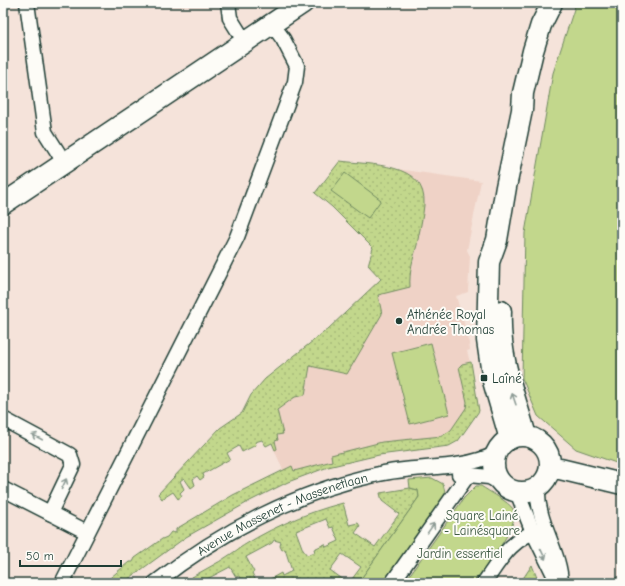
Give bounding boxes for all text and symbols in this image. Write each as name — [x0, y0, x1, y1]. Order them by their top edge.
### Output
place label: Athénée Royal Andrée Thomas — [407, 307, 494, 337]
marker: Athénée Royal Andrée Thomas — [394, 316, 404, 326]
place label: Laîné — [492, 371, 522, 386]
marker: Laîné — [479, 373, 489, 383]
one-way arrow — [510, 392, 517, 405]
one-way arrow — [31, 433, 43, 440]
street label: Avenue Massenet - Massenetlaan — [194, 470, 369, 559]
one-way arrow — [61, 479, 68, 491]
park label: Square Lainé - Lainésquare — [444, 508, 521, 538]
one-way arrow — [427, 523, 435, 534]
scale bar — [20, 542, 121, 568]
park label: Jardin essentiel — [417, 546, 503, 561]
one-way arrow — [540, 548, 547, 560]
text: 50 m — [26, 549, 54, 563]

